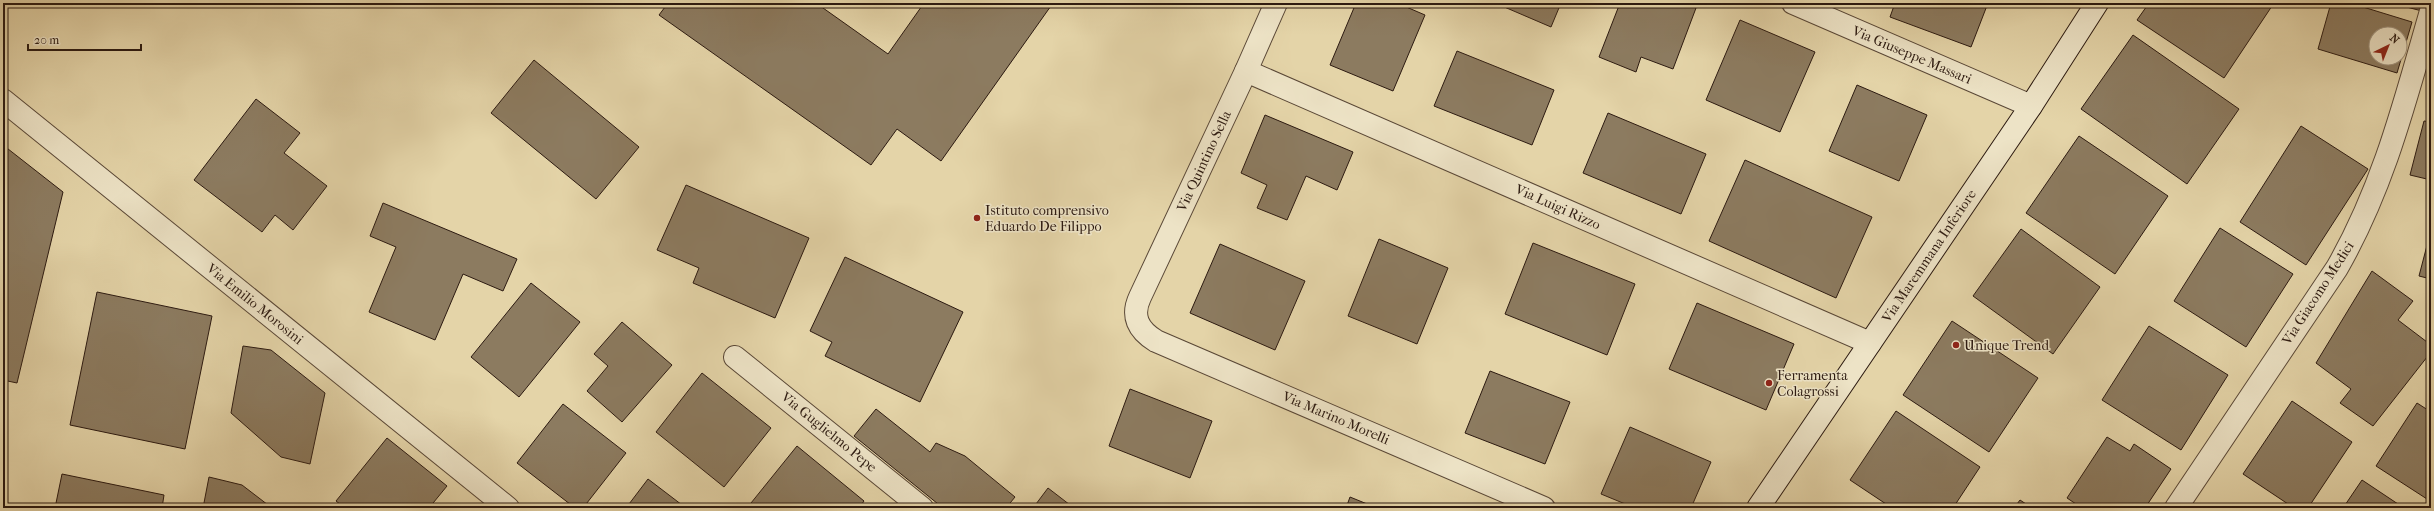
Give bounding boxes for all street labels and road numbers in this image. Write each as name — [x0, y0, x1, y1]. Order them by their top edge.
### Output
street label: Via Giuseppe Massari — [1849, 22, 1974, 88]
street label: Via Quintino Sella — [1173, 107, 1235, 215]
street label: Via Luigi Rizzo — [1512, 180, 1603, 233]
street label: Via Maremmana Inferiore — [1878, 186, 1980, 327]
street label: Via Giacomo Medici — [2278, 238, 2358, 349]
street label: Via Emilio Morosini — [203, 259, 307, 348]
street label: Via Marino Morelli — [1279, 387, 1392, 448]
street label: Via Guglielmo Pepe — [777, 388, 880, 476]

